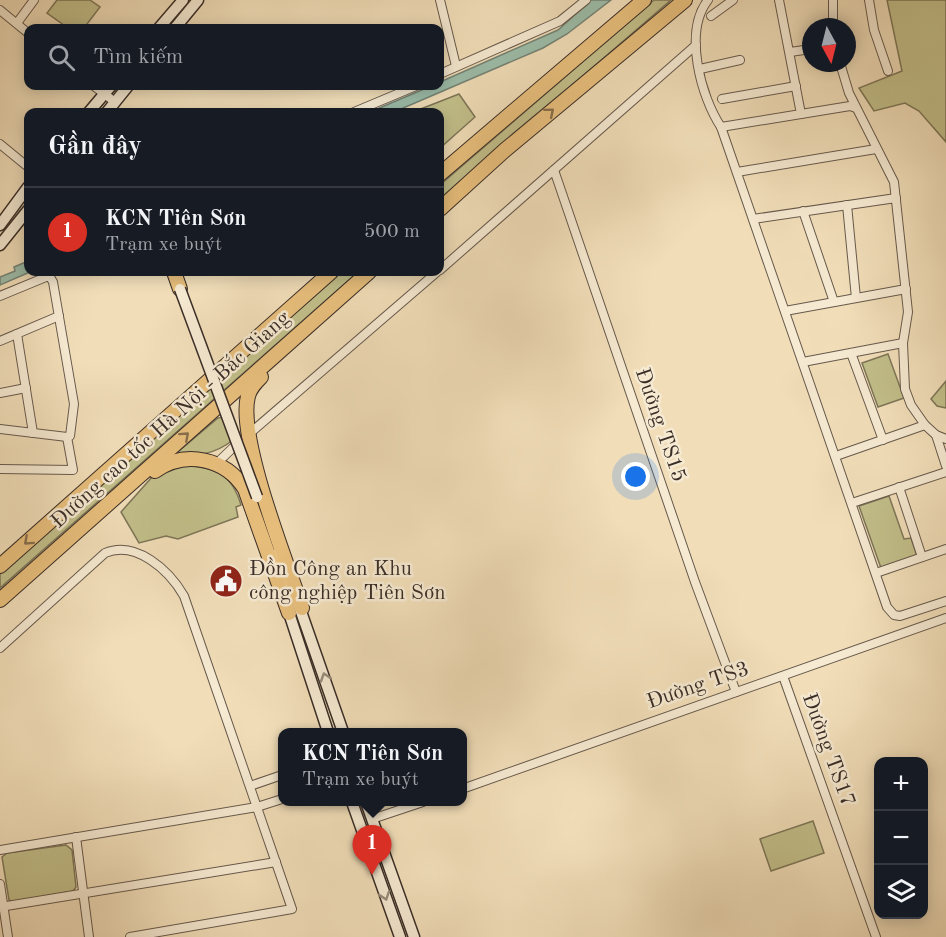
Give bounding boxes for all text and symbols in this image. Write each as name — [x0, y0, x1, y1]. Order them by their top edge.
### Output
north arrow — [802, 18, 856, 72]
search box — [24, 24, 444, 90]
icon: search — [45, 41, 78, 74]
text: Tìm kiếm — [93, 46, 183, 68]
one-way arrow — [543, 109, 554, 120]
text: Gần đây — [48, 134, 142, 160]
text: KCN Tiên Sơn — [105, 208, 247, 230]
text: 1 — [62, 222, 73, 242]
text: 500 m — [364, 222, 420, 242]
text: Trạm xe buýt — [105, 235, 222, 255]
street label: Đường cao tốc Hà Nội - Bắc Giang — [46, 305, 295, 533]
street label: Đường TS15 — [631, 365, 689, 485]
one-way arrow — [178, 432, 189, 443]
your location — [621, 462, 650, 491]
one-way arrow — [24, 534, 35, 545]
place label: Đồn Công an Khu công nghiệp Tiên Sơn — [249, 557, 446, 604]
public building icon: Đồn Công an Khu công nghiệp Tiên Sơn — [208, 563, 244, 599]
street label: Đường TS3 — [644, 659, 752, 713]
one-way arrow — [320, 672, 332, 683]
street label: Đường TS17 — [798, 691, 858, 809]
popup — [278, 728, 467, 806]
text: KCN Tiên Sơn — [302, 743, 443, 765]
map controls — [874, 757, 928, 919]
button: + — [874, 757, 928, 811]
text: Trạm xe buýt — [302, 770, 419, 790]
button: − — [874, 811, 928, 865]
pin: 1 — [352, 826, 392, 875]
button: layers — [874, 865, 928, 919]
one-way arrow — [378, 890, 391, 901]

